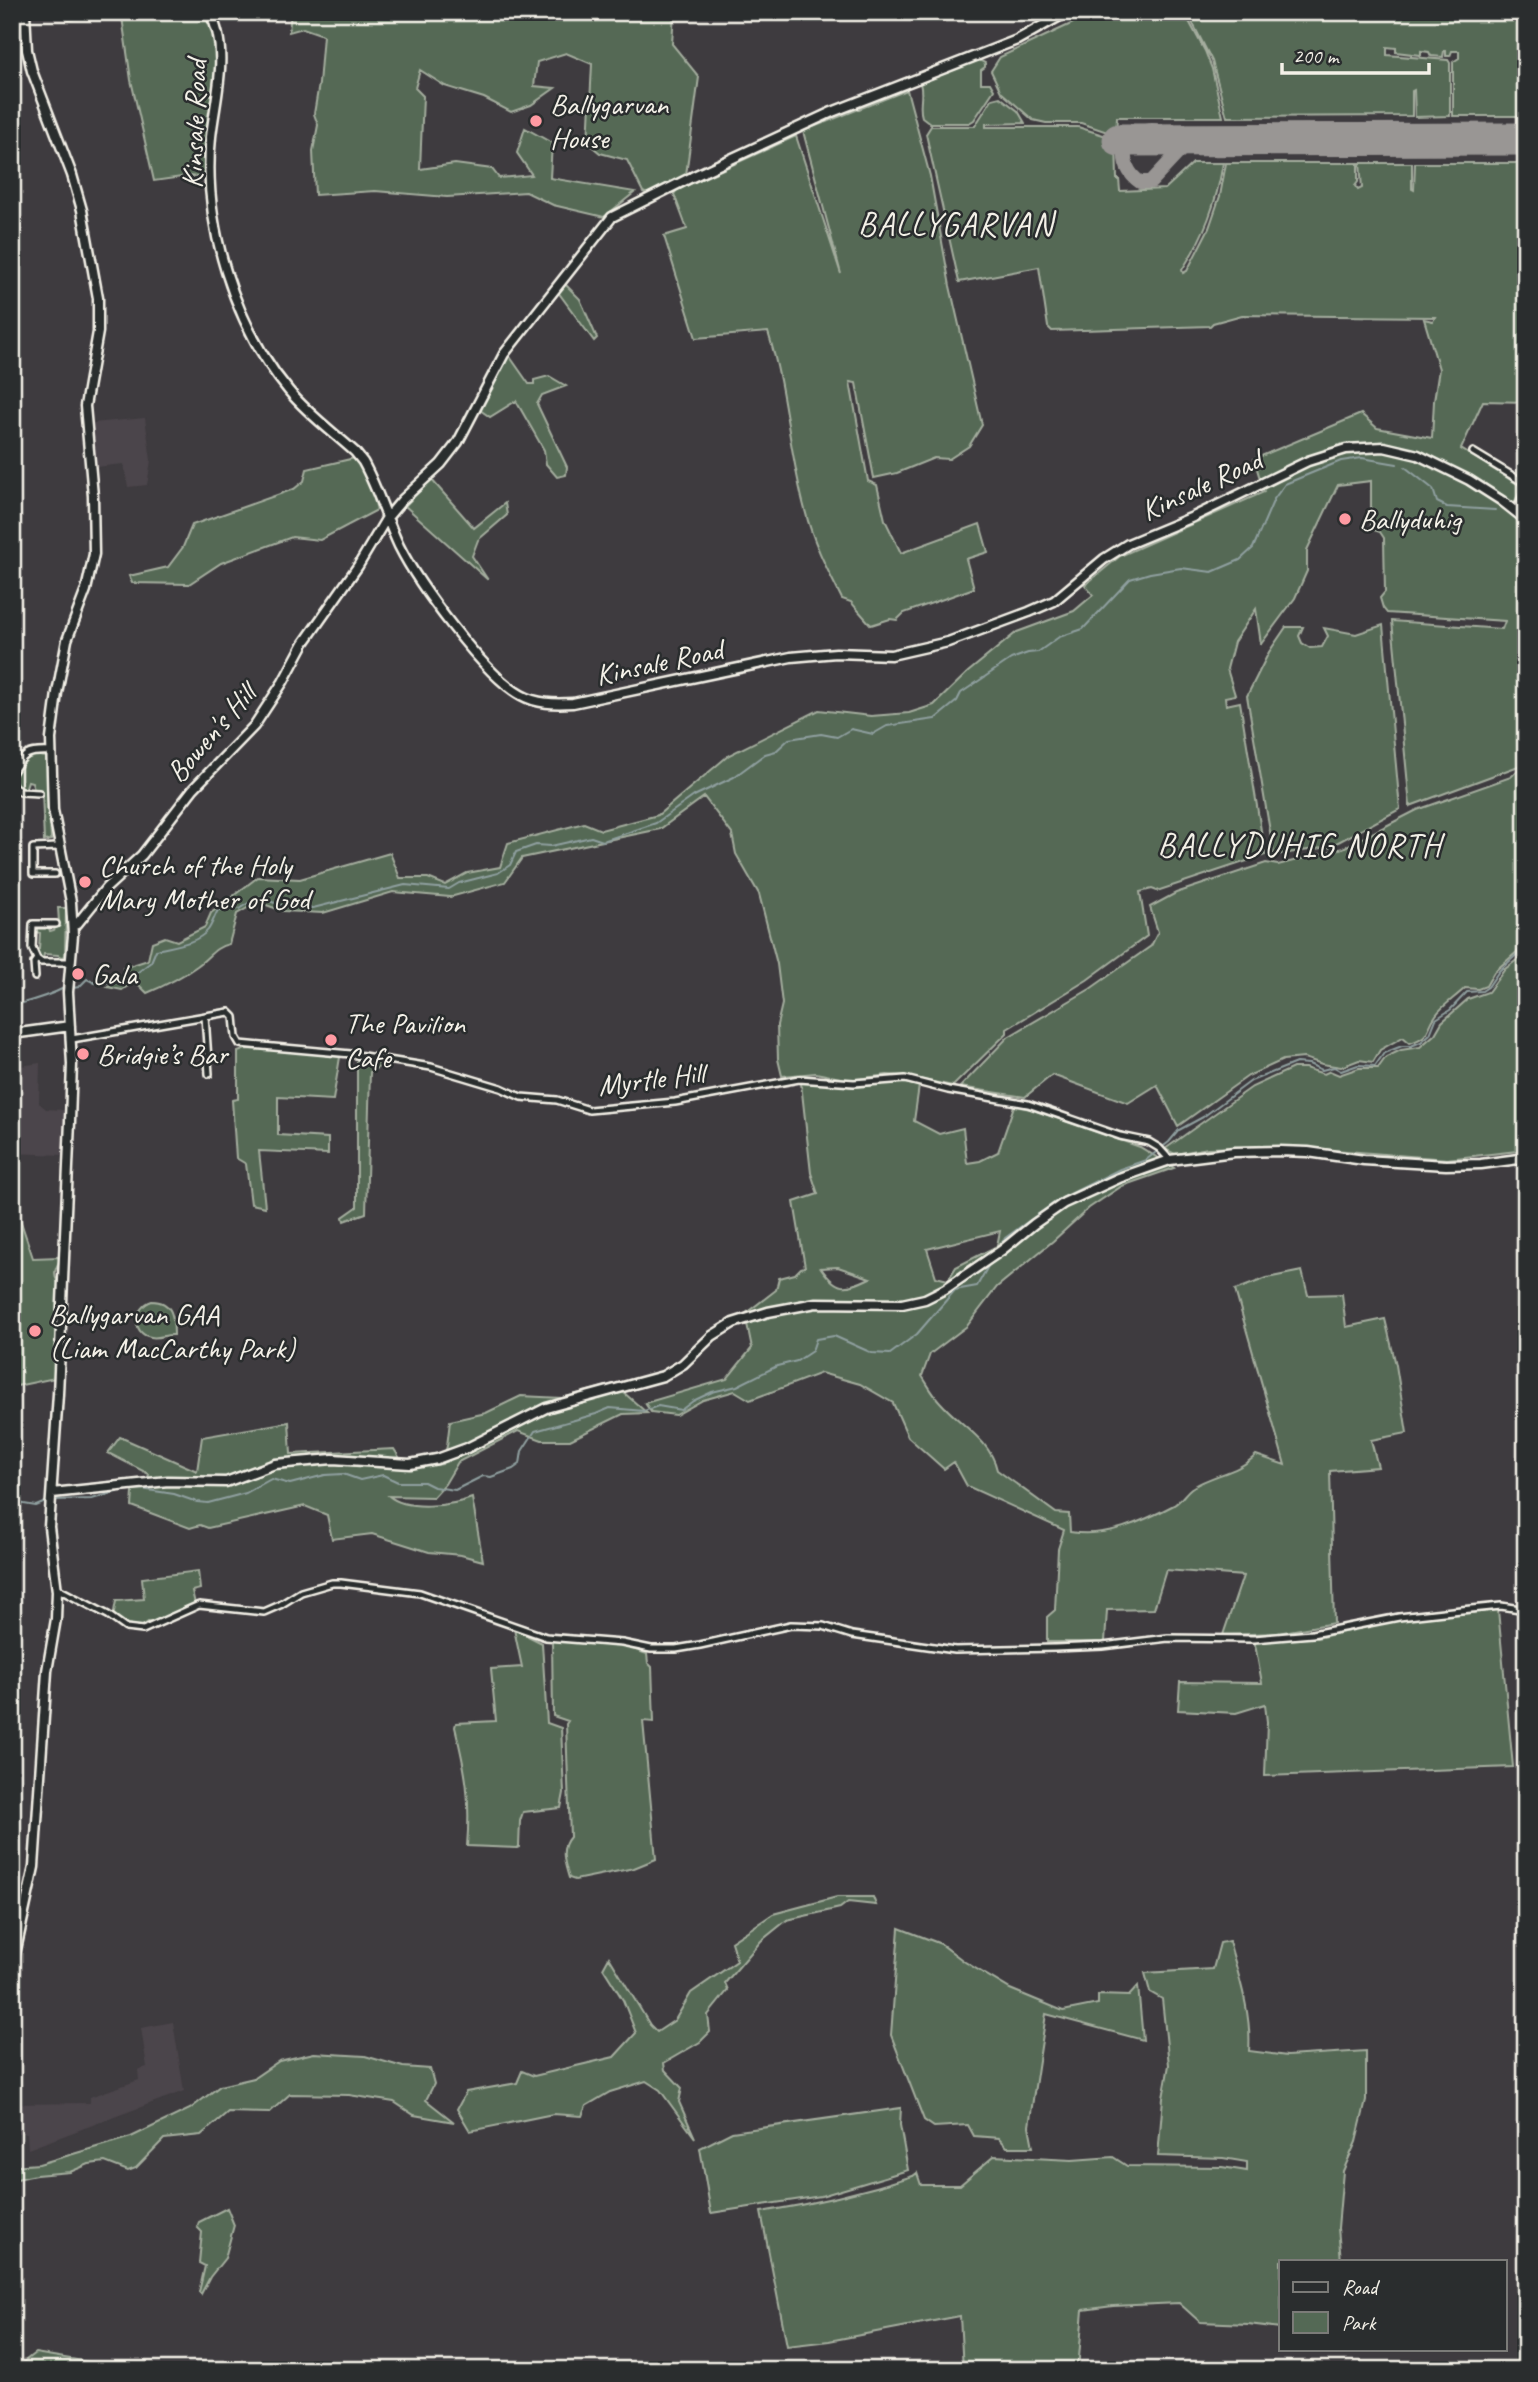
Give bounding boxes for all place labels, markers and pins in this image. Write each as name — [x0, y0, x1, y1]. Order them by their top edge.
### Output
place label: Ballygarvan House — [550, 85, 670, 157]
marker: Ballygarvan House — [528, 113, 544, 129]
place label: Ballyduhig — [1359, 500, 1463, 538]
marker: Ballyduhig — [1337, 511, 1353, 527]
place label: Church of the Holy Mary Mother of God — [99, 846, 314, 918]
marker: Church of the Holy Mary Mother of God — [77, 874, 93, 890]
place label: Gala — [92, 955, 139, 993]
marker: Gala — [70, 966, 86, 982]
place label: The Pavilion Cafe — [345, 1004, 466, 1076]
marker: The Pavilion Cafe — [323, 1032, 339, 1048]
place label: Bridgie’s Bar — [97, 1035, 230, 1073]
marker: Bridgie’s Bar — [75, 1046, 91, 1062]
place label: Ballygarvan GAA (Liam MacCarthy Park) — [49, 1295, 297, 1367]
marker: Ballygarvan GAA (Liam MacCarthy Park) — [27, 1323, 43, 1339]

